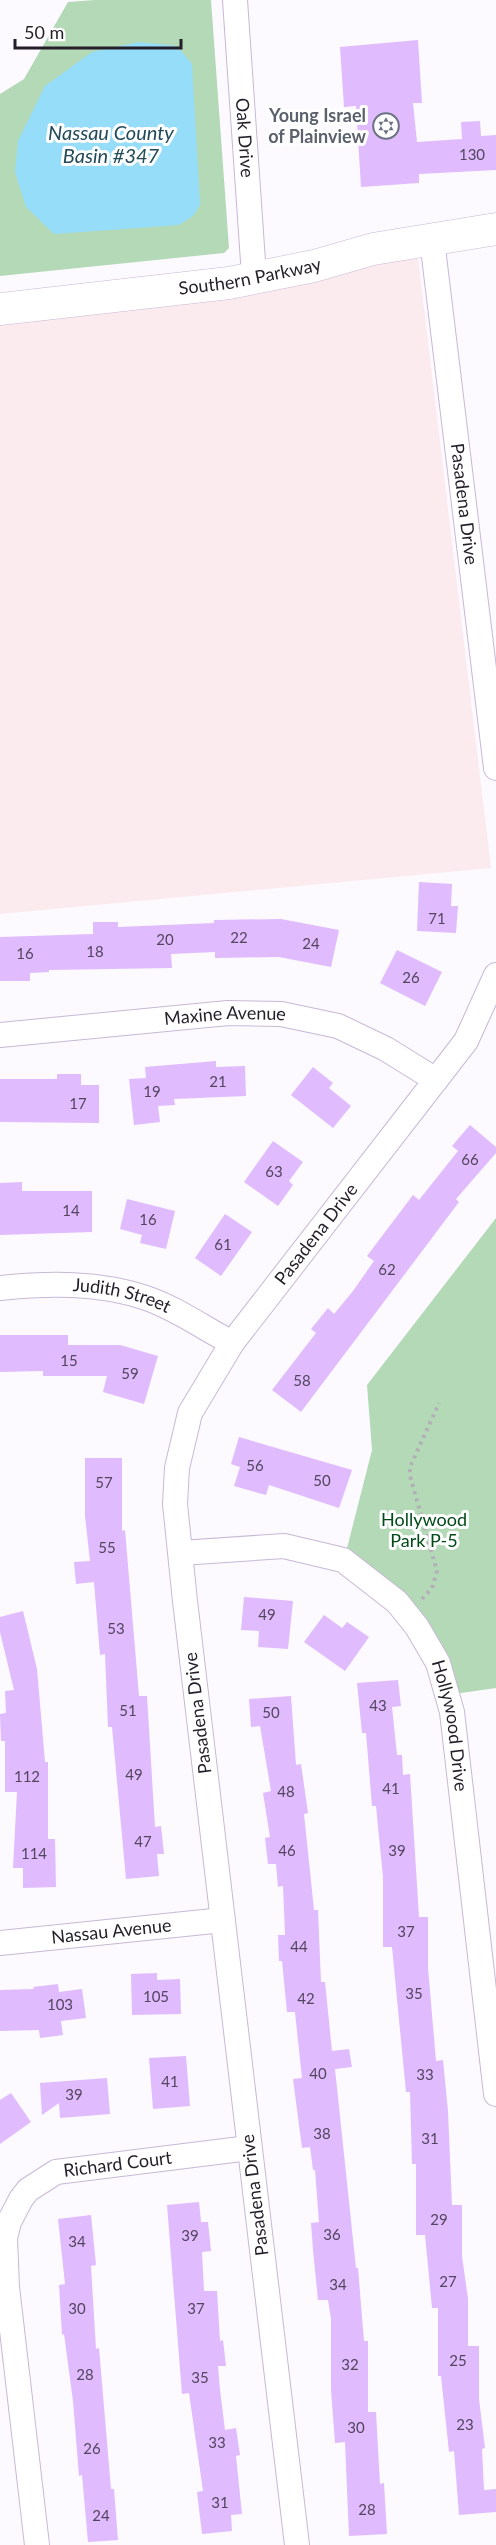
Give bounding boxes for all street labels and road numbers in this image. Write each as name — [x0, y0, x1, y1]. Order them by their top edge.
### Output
street label: Oak Drive — [232, 97, 259, 178]
street label: Southern Parkway — [177, 252, 324, 299]
street label: Pasadena Drive — [447, 442, 483, 566]
street label: Maxine Avenue — [163, 1001, 288, 1029]
street label: Pasadena Drive — [269, 1178, 362, 1289]
street label: Judith Street — [72, 1273, 175, 1317]
street label: Pasadena Drive — [179, 1651, 215, 1775]
street label: Hollywood Drive — [428, 1657, 473, 1792]
street label: Nassau Avenue — [50, 1913, 172, 1948]
street label: Pasadena Drive — [236, 2133, 272, 2257]
street label: Richard Court — [62, 2146, 174, 2181]

